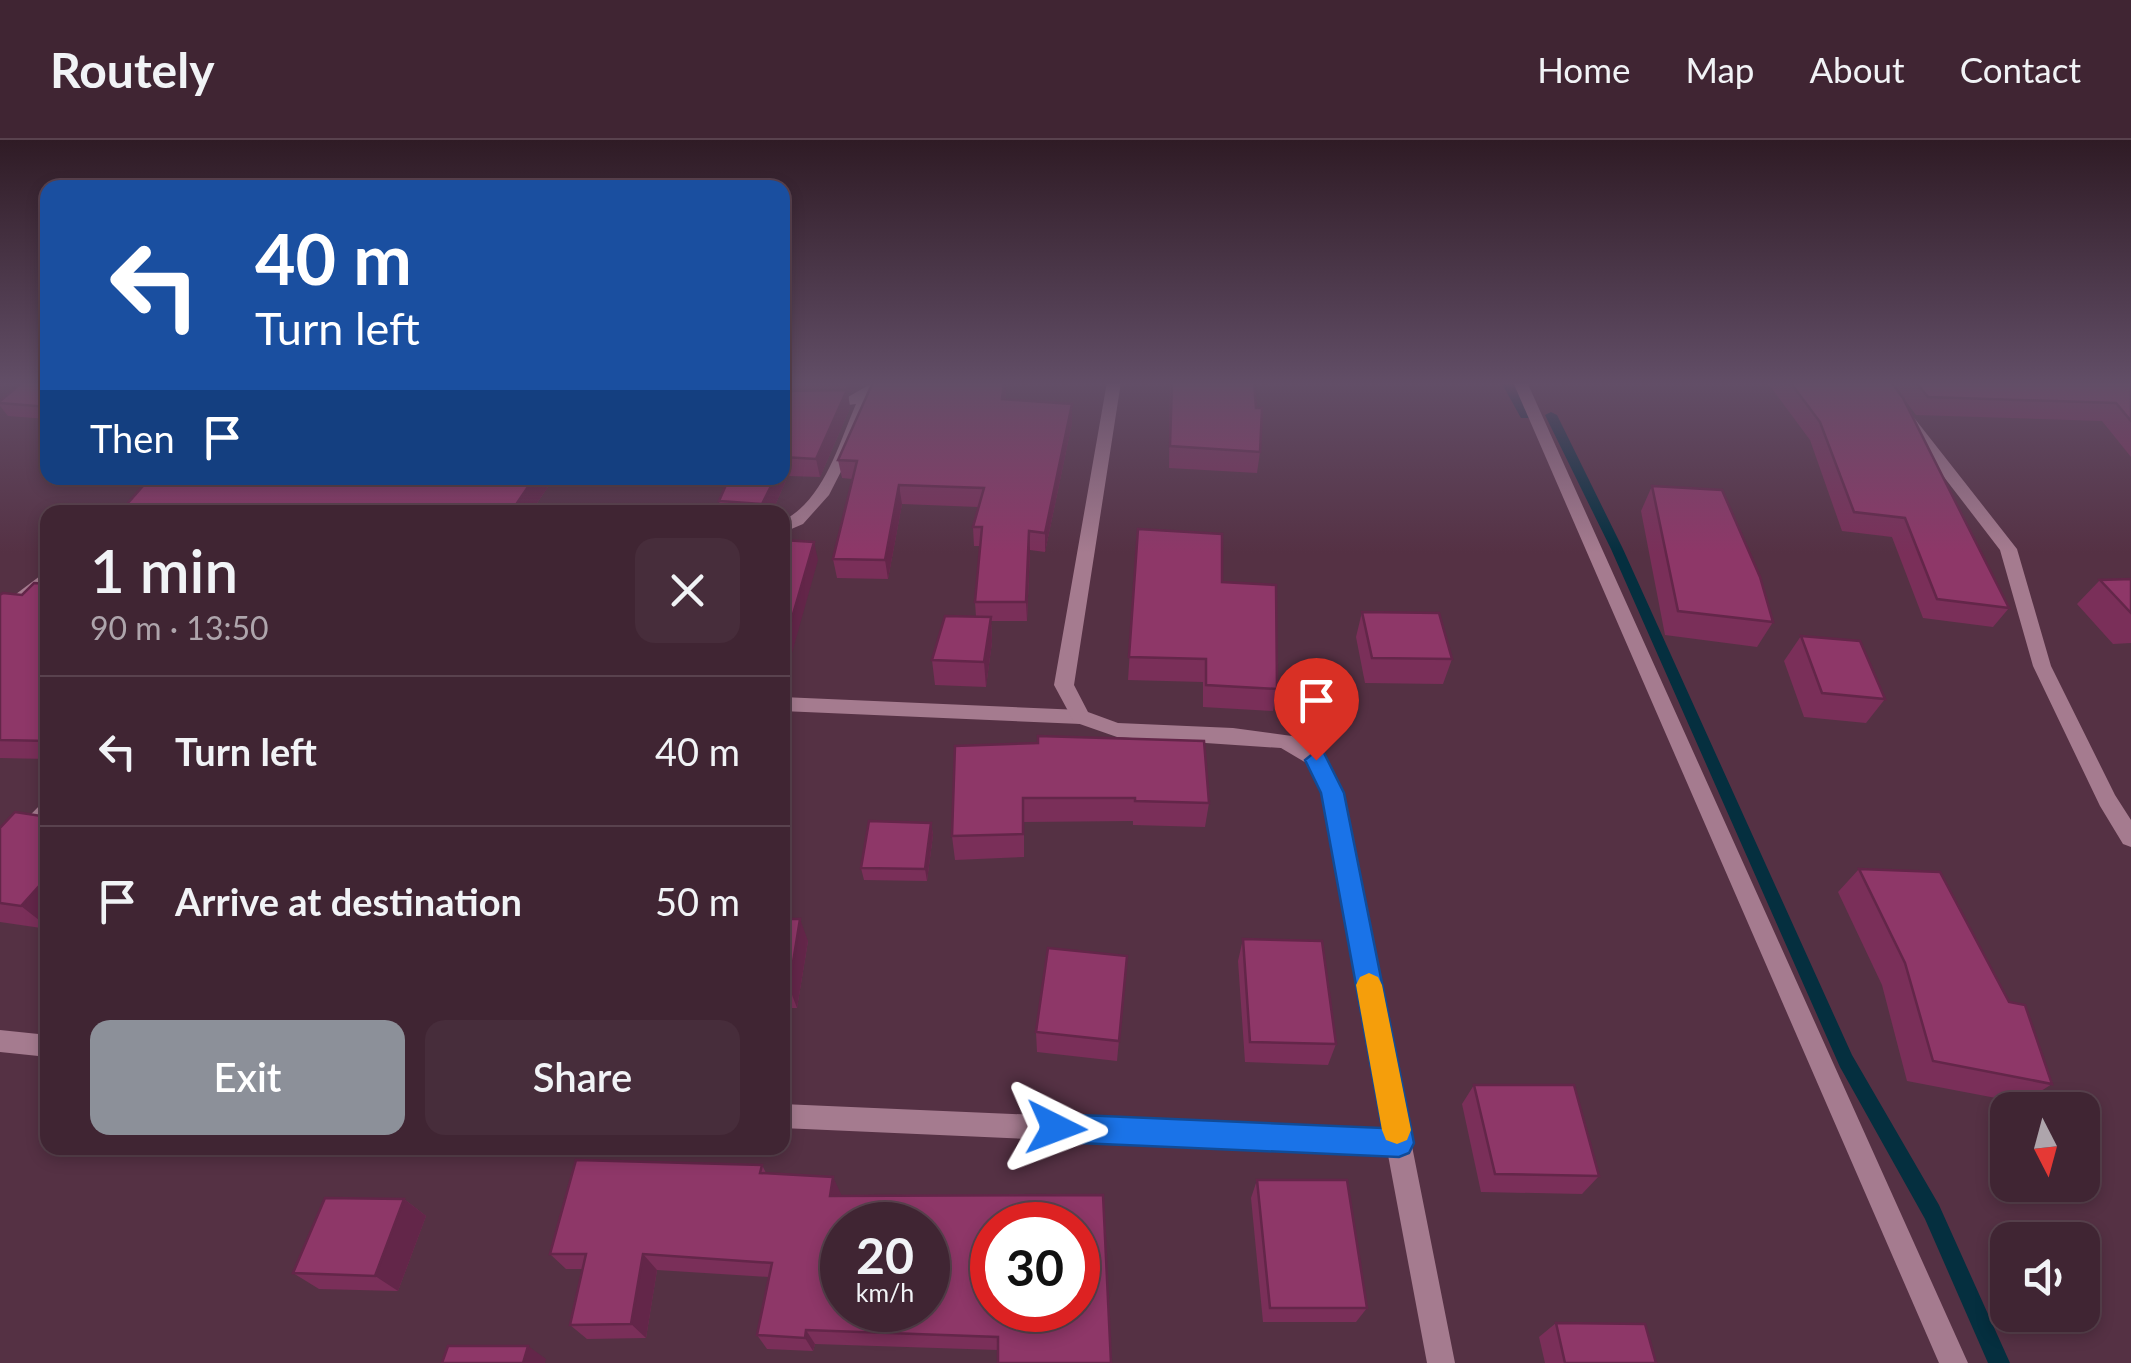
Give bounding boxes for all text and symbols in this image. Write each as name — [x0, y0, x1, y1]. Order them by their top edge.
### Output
text: Routely — [50, 41, 214, 98]
text: Home — [1537, 48, 1630, 90]
text: Map — [1685, 48, 1754, 90]
text: About — [1809, 48, 1905, 90]
text: Contact — [1960, 48, 2081, 90]
text: 40 m — [255, 216, 412, 300]
icon: left — [90, 220, 220, 350]
text: Turn left — [255, 301, 420, 355]
icon: arrive — [195, 410, 250, 465]
text: Then — [90, 415, 175, 461]
text: 1 min — [90, 534, 238, 606]
button: close — [635, 538, 740, 643]
text: 90 m · 13:50 — [90, 608, 269, 647]
pin — [1274, 658, 1359, 761]
icon: arrive — [1289, 673, 1344, 728]
icon: left — [90, 724, 145, 779]
text: Turn left — [175, 728, 317, 774]
text: 40 m — [655, 728, 740, 774]
icon: arrive — [90, 874, 145, 929]
text: Arrive at destination — [175, 878, 522, 924]
text: 50 m — [655, 878, 740, 924]
button: Exit — [90, 1020, 405, 1135]
button: Share — [425, 1020, 740, 1135]
position arrow — [1004, 1076, 1108, 1180]
north arrow — [1990, 1092, 2100, 1202]
map controls — [1990, 1092, 2100, 1332]
speed limit sign: 30 — [970, 1202, 1100, 1332]
button: sound — [1990, 1222, 2100, 1332]
text: 20 — [856, 1225, 914, 1285]
text: km/h — [856, 1277, 914, 1307]

